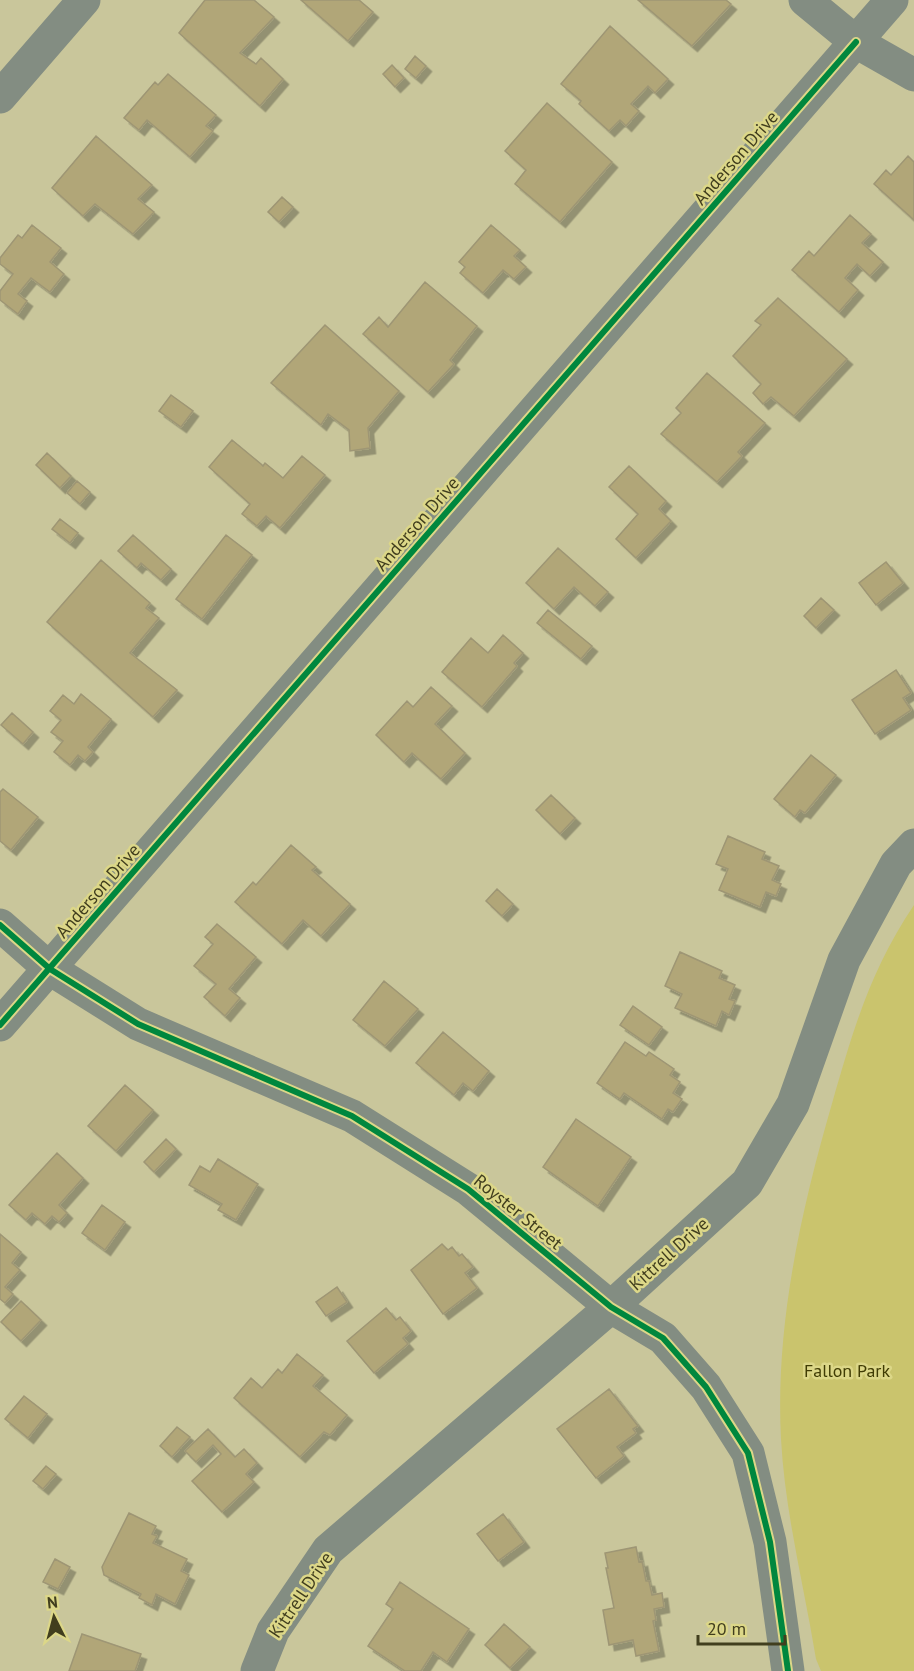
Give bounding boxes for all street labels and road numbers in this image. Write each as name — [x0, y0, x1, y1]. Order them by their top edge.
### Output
street label: Anderson Drive — [688, 106, 783, 210]
street label: Anderson Drive — [369, 472, 464, 576]
street label: Anderson Drive — [50, 839, 145, 943]
street label: Royster Street — [469, 1169, 567, 1254]
street label: Kittrell Drive — [624, 1212, 713, 1295]
street label: Kittrell Drive — [263, 1547, 338, 1642]

